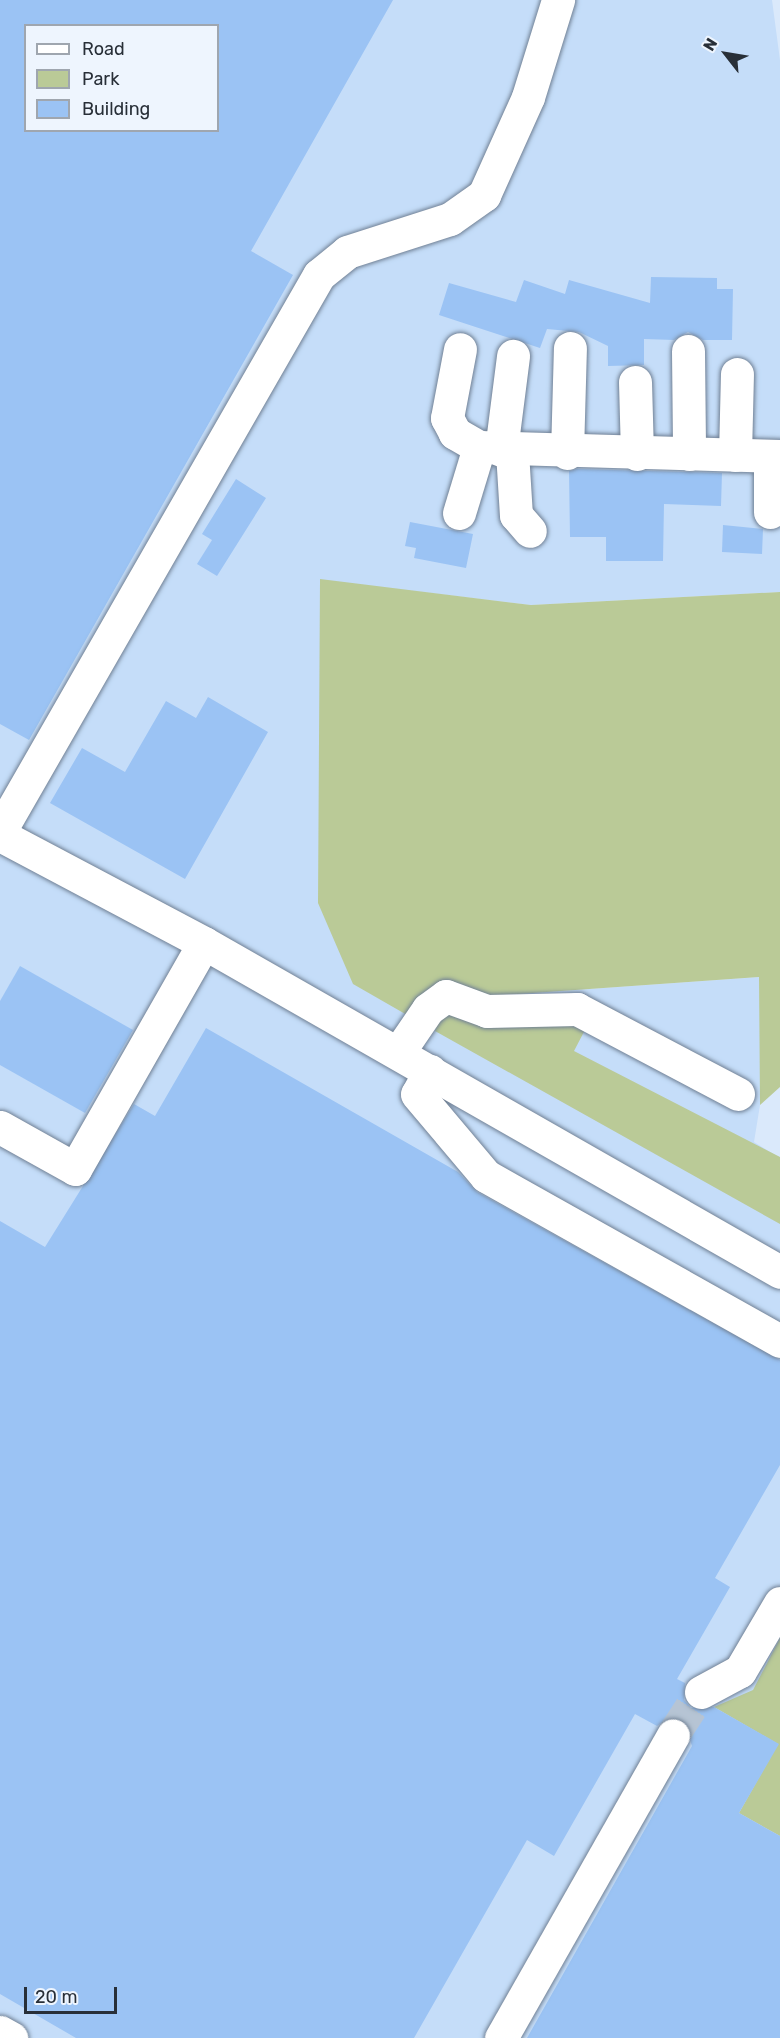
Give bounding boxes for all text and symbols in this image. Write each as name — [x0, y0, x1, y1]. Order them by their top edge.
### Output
legend — [24, 24, 219, 132]
north arrow — [696, 24, 756, 84]
text: N — [699, 35, 721, 54]
text: Road — [82, 38, 125, 60]
text: Park — [82, 68, 119, 90]
text: Building — [82, 98, 150, 120]
scale bar — [27, 1975, 120, 2013]
text: 20 m — [35, 1986, 77, 2008]

